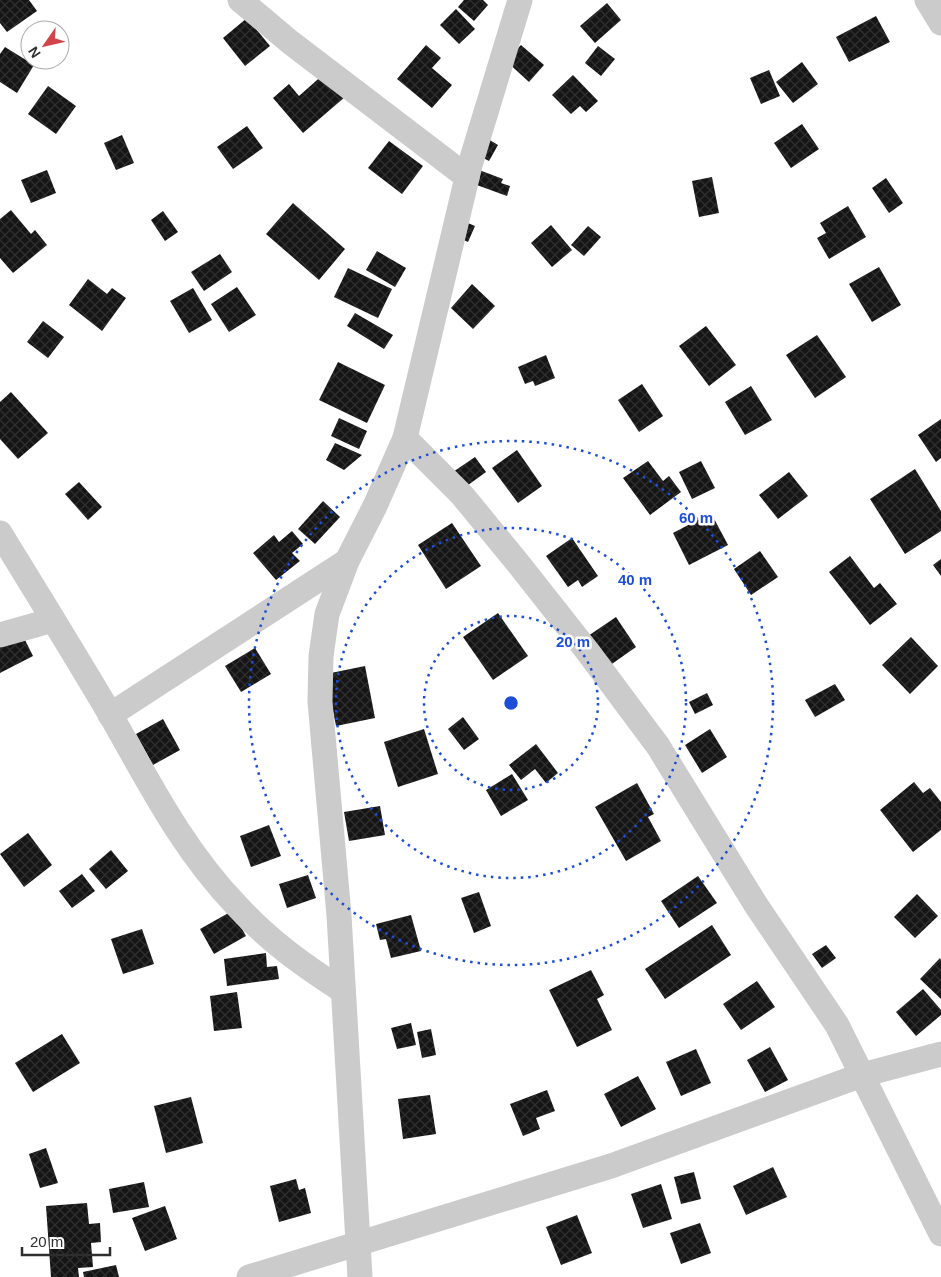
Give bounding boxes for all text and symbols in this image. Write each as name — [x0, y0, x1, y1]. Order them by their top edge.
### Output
north arrow — [20, 20, 70, 70]
text: N — [25, 44, 44, 61]
text: 60 m — [679, 509, 713, 526]
text: 40 m — [618, 571, 652, 588]
text: 20 m — [556, 633, 590, 650]
centre of rings — [502, 694, 520, 712]
scale bar — [22, 1224, 110, 1256]
text: 20 m — [30, 1233, 63, 1250]

